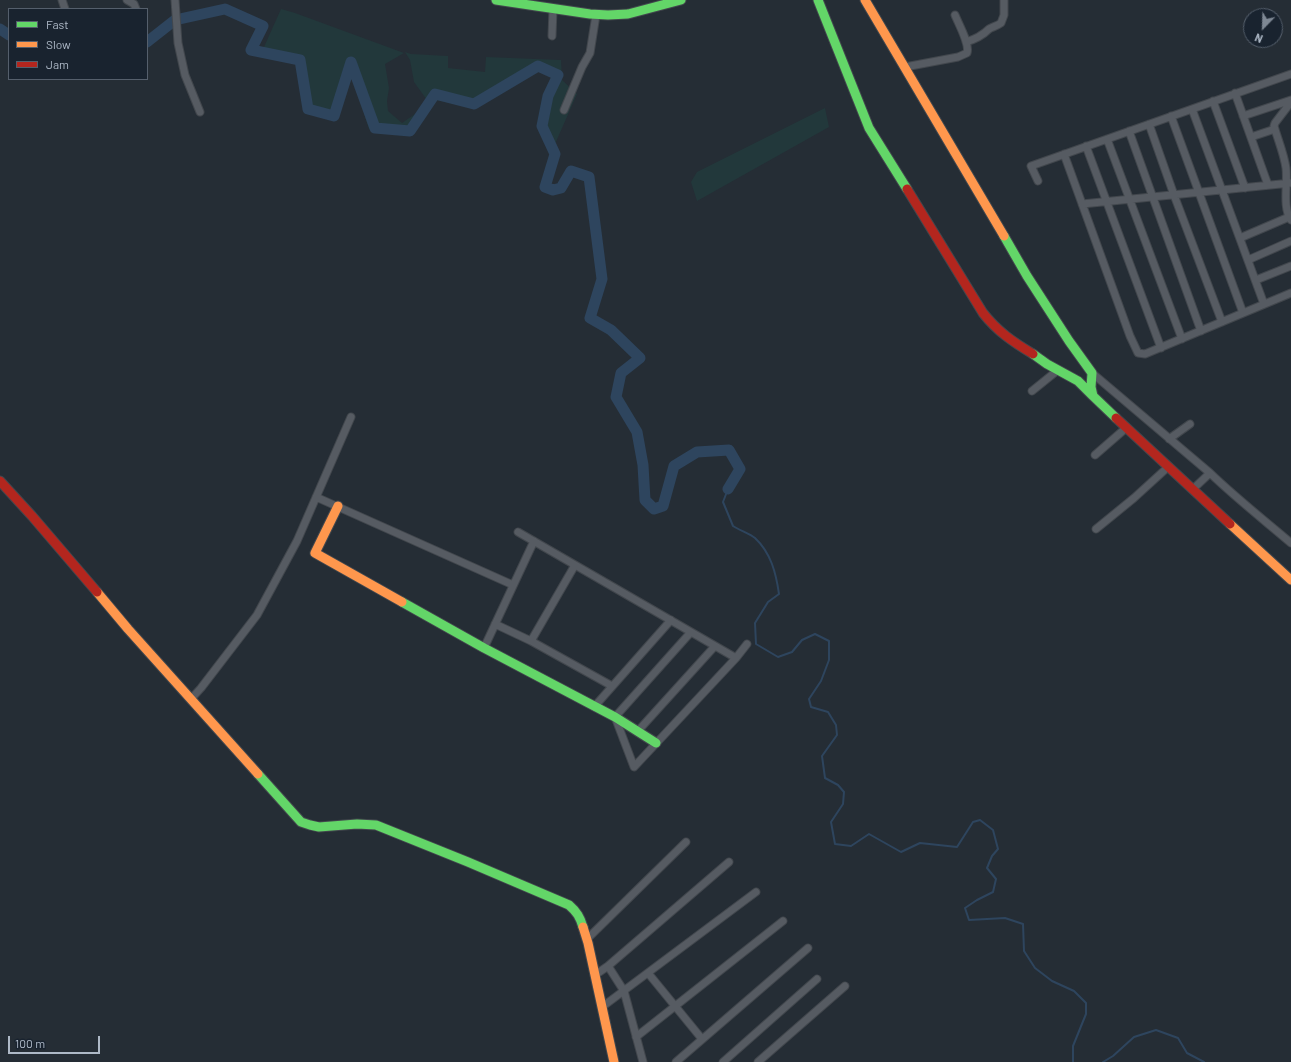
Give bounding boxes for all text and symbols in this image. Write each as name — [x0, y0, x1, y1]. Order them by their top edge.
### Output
legend — [8, 8, 148, 80]
north arrow — [1243, 8, 1283, 48]
text: Fast — [46, 17, 69, 31]
text: N — [1253, 31, 1264, 46]
text: Slow — [46, 37, 71, 51]
text: Jam — [46, 57, 69, 71]
scale bar — [10, 1028, 102, 1054]
text: 100 m — [15, 1036, 45, 1050]

